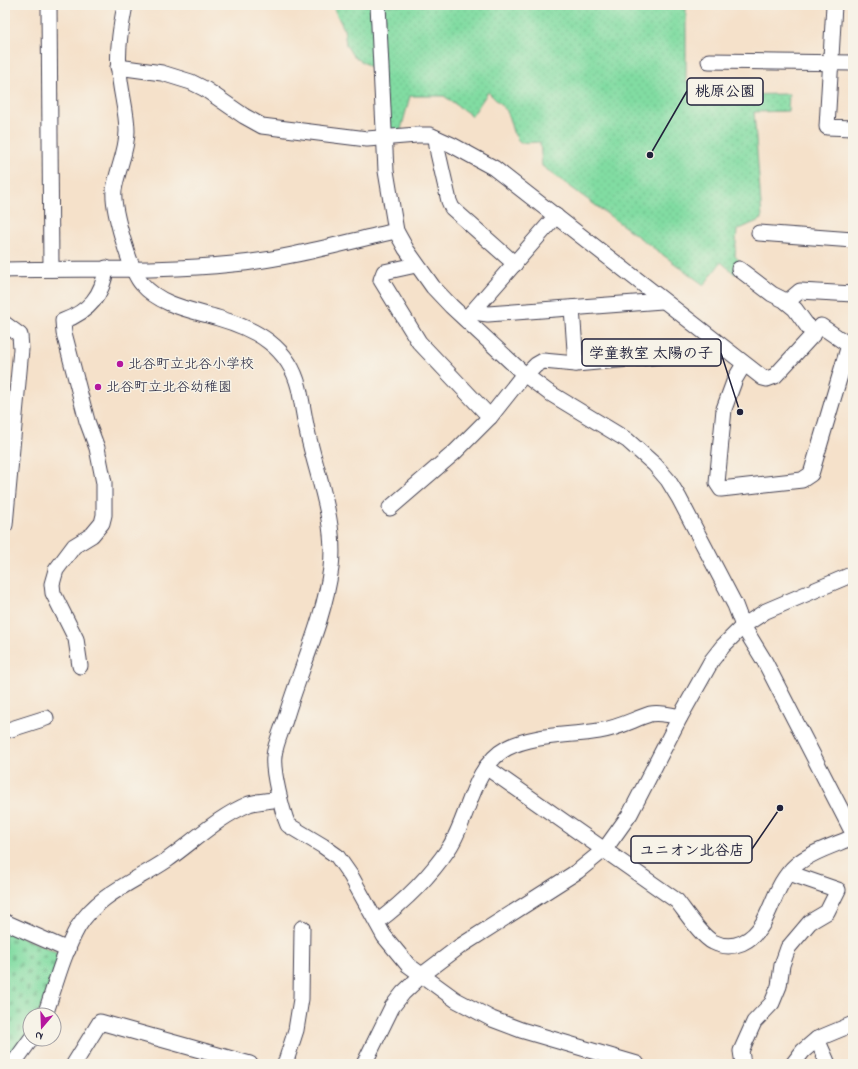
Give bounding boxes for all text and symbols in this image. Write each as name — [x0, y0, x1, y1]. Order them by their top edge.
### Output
callout: 桃原公園 — [687, 78, 763, 105]
text: 桃原公園 — [695, 81, 755, 103]
callout: 学童教室 太陽の子 — [582, 339, 721, 366]
text: 学童教室 太陽の子 — [589, 343, 713, 365]
place label: 北谷町立北谷小学校 — [128, 354, 254, 375]
marker: 北谷町立北谷小学校 — [115, 359, 125, 369]
place label: 北谷町立北谷幼稚園 — [106, 377, 232, 398]
marker: 北谷町立北谷幼稚園 — [93, 382, 103, 392]
callout: ユニオン北谷店 — [631, 836, 752, 863]
text: ユニオン北谷店 — [639, 840, 745, 862]
north arrow — [22, 1007, 62, 1047]
text: N — [33, 1027, 45, 1044]

